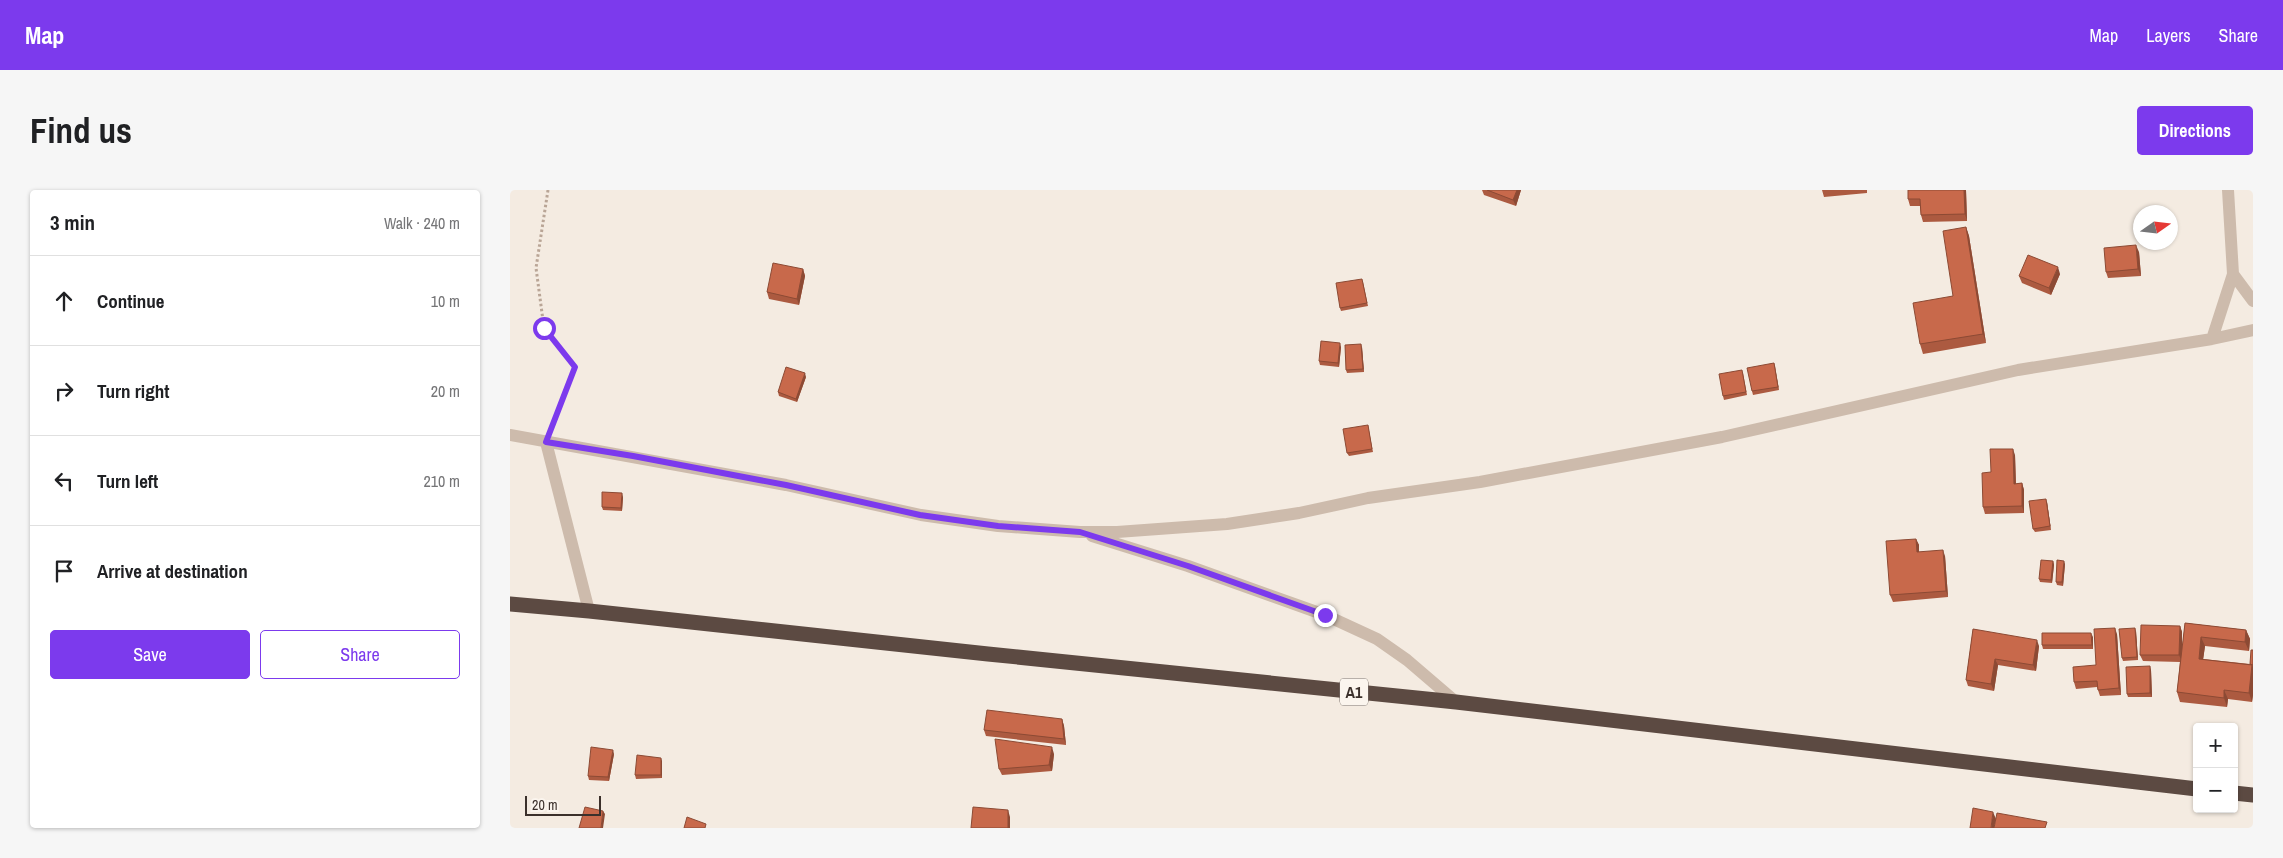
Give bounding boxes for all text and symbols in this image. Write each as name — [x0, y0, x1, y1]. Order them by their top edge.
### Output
text: Map — [25, 19, 64, 51]
text: Map — [2090, 23, 2118, 48]
text: Layers — [2146, 23, 2191, 48]
text: Share — [2219, 23, 2258, 48]
button: Directions — [2137, 106, 2253, 155]
text: Find us — [30, 107, 132, 154]
north arrow — [2133, 205, 2178, 250]
text: 3 min — [50, 208, 95, 237]
text: Walk · 240 m — [384, 212, 460, 234]
icon: ahead — [50, 287, 78, 315]
text: Continue — [97, 288, 165, 314]
text: 10 m — [431, 290, 460, 312]
route start — [533, 317, 556, 340]
icon: right — [50, 377, 78, 405]
text: Turn right — [97, 378, 169, 404]
text: 20 m — [431, 380, 460, 402]
icon: left — [50, 467, 78, 495]
text: Turn left — [97, 468, 158, 494]
text: 210 m — [424, 470, 460, 492]
icon: arrive — [50, 557, 78, 585]
text: Arrive at destination — [97, 558, 248, 584]
route end — [1314, 604, 1337, 627]
button: Save — [50, 630, 250, 679]
button: Share — [260, 630, 460, 679]
road number: A1 — [1340, 678, 1368, 706]
map controls — [2193, 723, 2238, 813]
button: + — [2193, 723, 2238, 768]
button: − — [2193, 768, 2238, 813]
scale bar — [525, 793, 601, 816]
text: 20 m — [532, 796, 558, 814]

